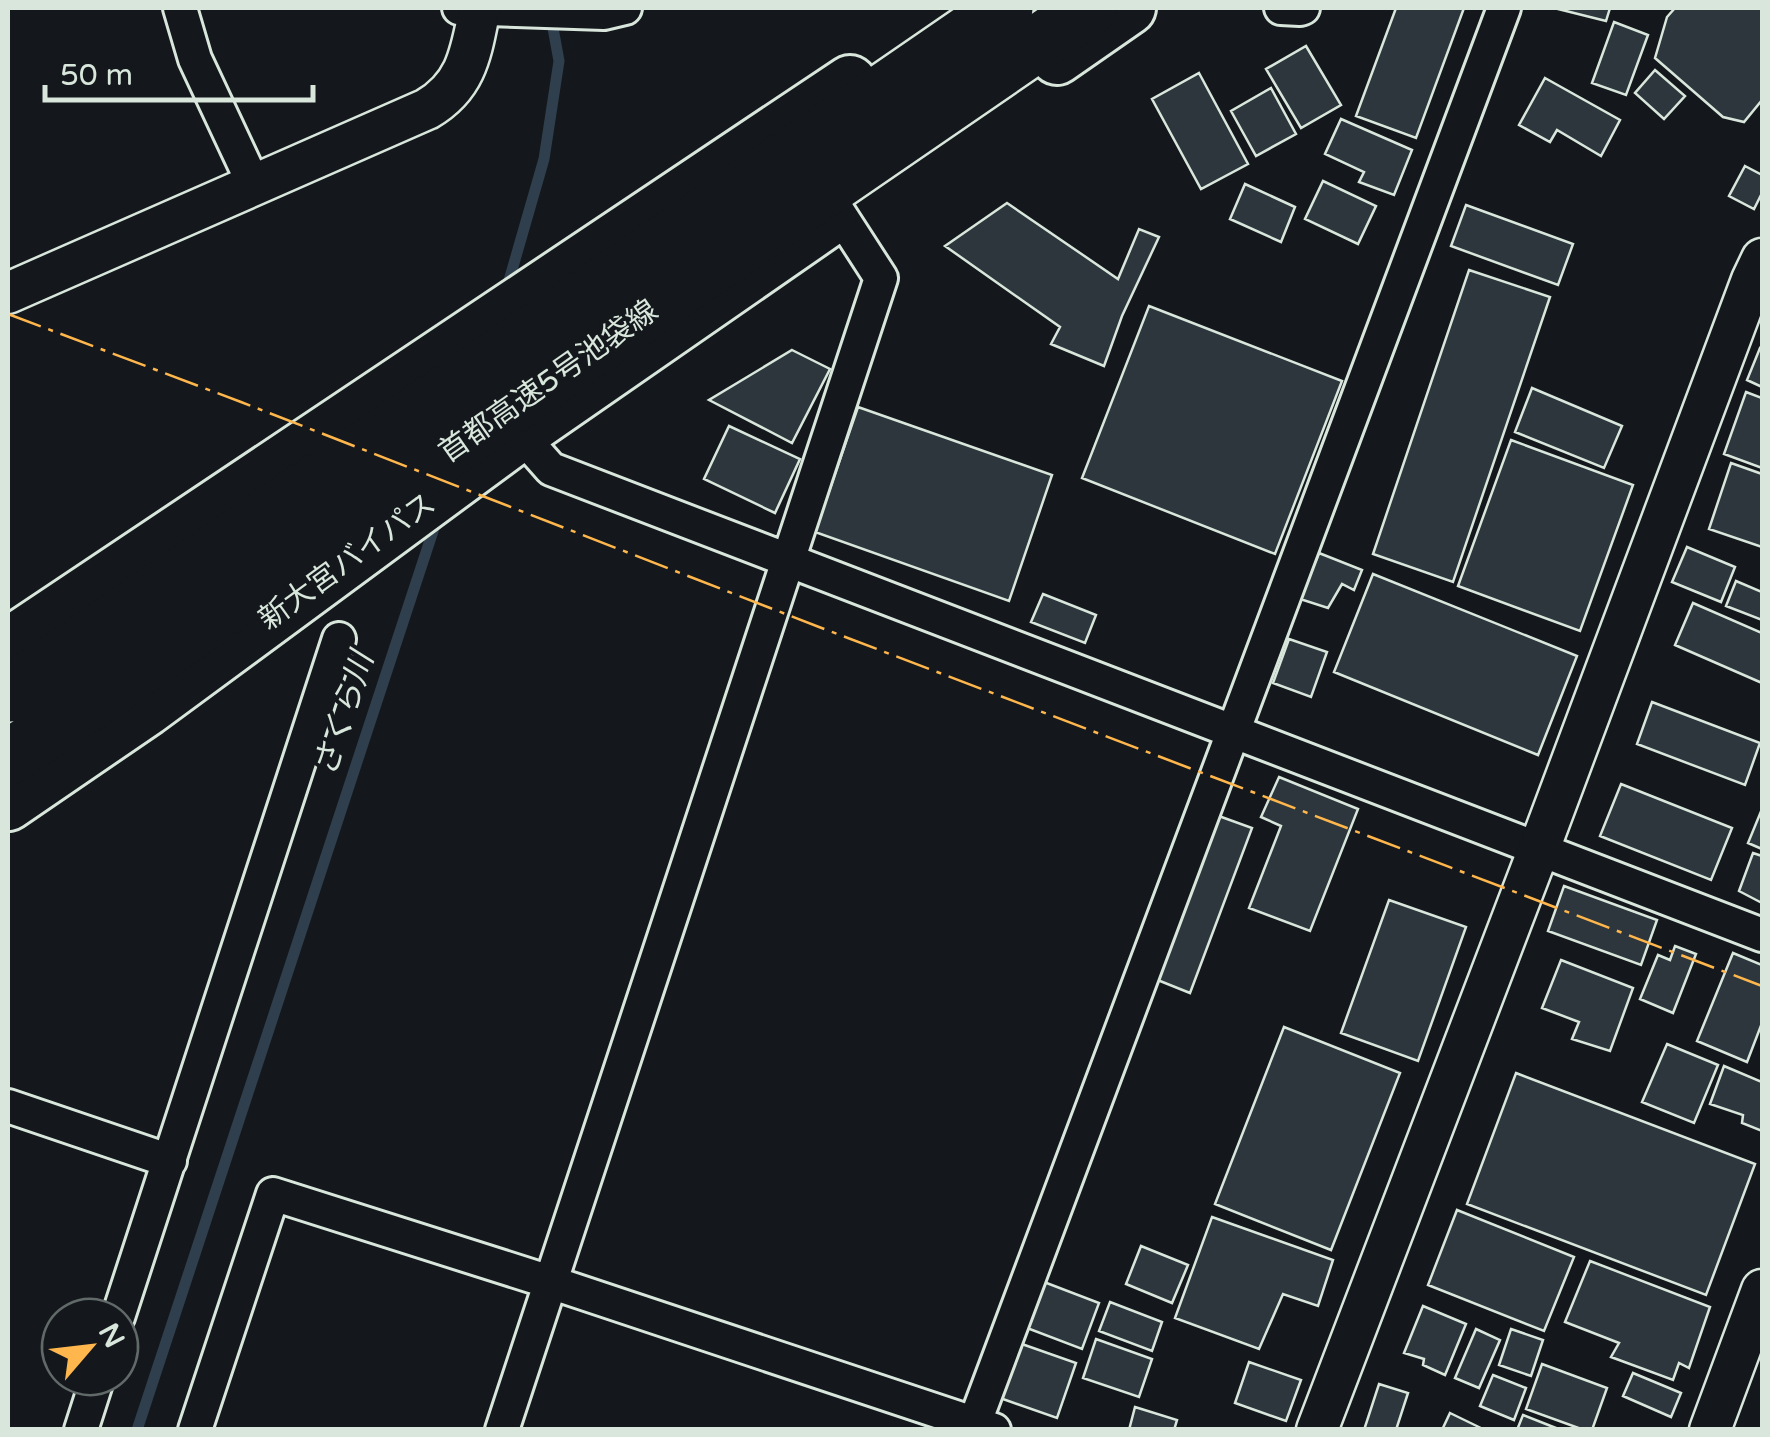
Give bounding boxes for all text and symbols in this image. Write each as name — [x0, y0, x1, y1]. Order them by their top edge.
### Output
scale bar — [45, 40, 312, 102]
text: 50 m — [60, 57, 133, 94]
street label: 首都高速5号池袋線 — [432, 292, 665, 471]
street label: 新大宮バイパス — [252, 485, 443, 638]
water label: さくら川 — [306, 645, 383, 781]
north arrow — [40, 1297, 140, 1397]
text: N — [91, 1318, 131, 1354]

